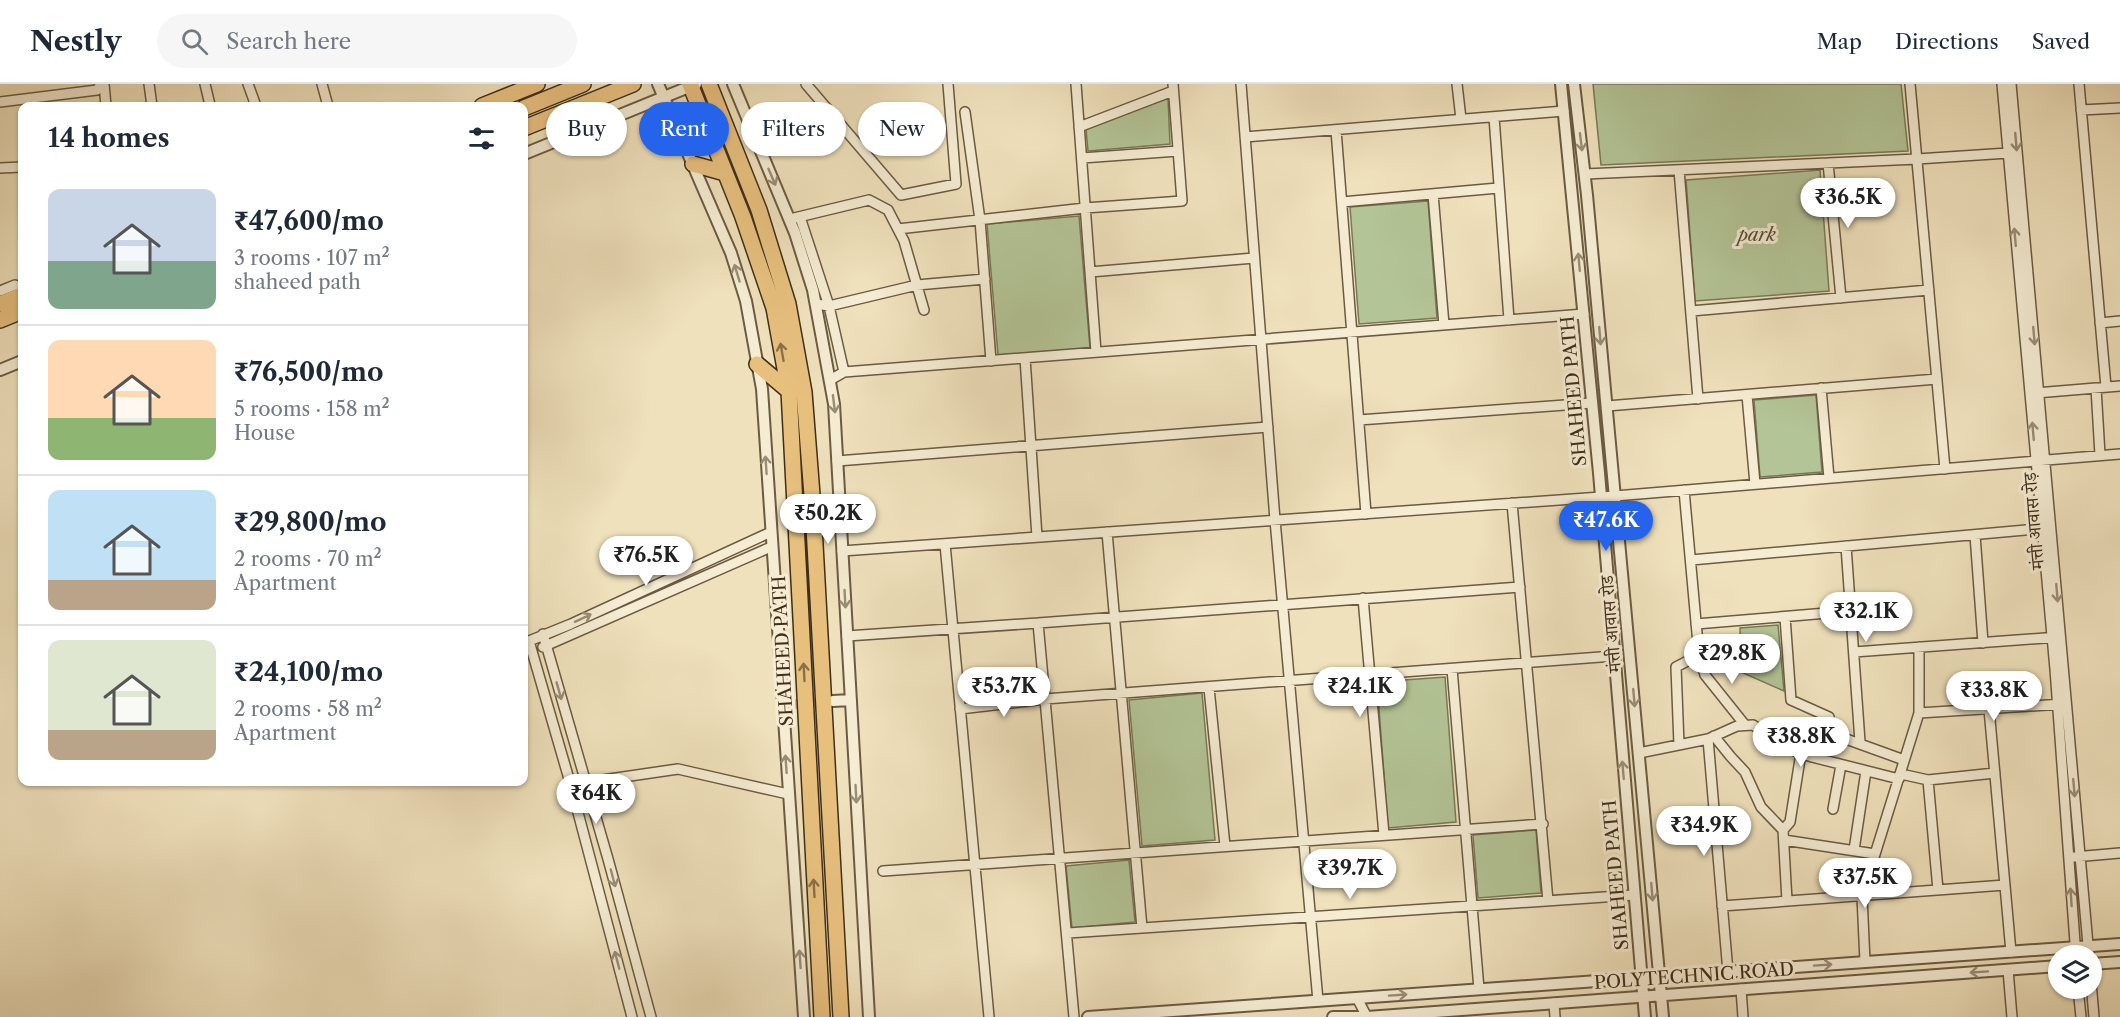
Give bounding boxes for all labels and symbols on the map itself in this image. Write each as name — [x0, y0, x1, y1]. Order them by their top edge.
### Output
one-way arrow — [1576, 132, 1587, 152]
one-way arrow — [2011, 132, 2022, 152]
one-way arrow — [767, 167, 778, 185]
pin: ₹36.5K — [1799, 178, 1897, 229]
park label: park — [1734, 224, 1776, 246]
one-way arrow — [2010, 227, 2021, 247]
one-way arrow — [1573, 253, 1584, 273]
one-way arrow — [731, 264, 742, 283]
street label: SHAHEED PATH — [1556, 315, 1592, 467]
one-way arrow — [1595, 326, 1606, 346]
one-way arrow — [2029, 326, 2040, 346]
one-way arrow — [776, 343, 787, 363]
one-way arrow — [828, 394, 839, 414]
one-way arrow — [2027, 421, 2038, 441]
one-way arrow — [761, 455, 772, 475]
street label: मंत्ती आवास रोड़ — [2019, 470, 2049, 572]
pin: ₹50.2K — [779, 494, 877, 545]
pin: ₹47.6K — [1557, 501, 1655, 552]
pin: ₹76.5K — [597, 536, 695, 587]
street label: मंत्ती आवास रोड — [1596, 573, 1626, 675]
street label: SHAHEED PATH — [768, 575, 798, 727]
one-way arrow — [2052, 583, 2063, 603]
one-way arrow — [840, 588, 851, 608]
pin: ₹32.1K — [1817, 592, 1915, 643]
one-way arrow — [574, 612, 592, 624]
pin: ₹29.8K — [1683, 634, 1781, 685]
one-way arrow — [798, 663, 809, 683]
pin: ₹53.7K — [955, 667, 1053, 718]
pin: ₹24.1K — [1311, 667, 1409, 718]
pin: ₹33.8K — [1945, 671, 2043, 722]
one-way arrow — [554, 681, 565, 700]
one-way arrow — [1629, 687, 1640, 707]
pin: ₹38.8K — [1752, 717, 1850, 768]
one-way arrow — [781, 755, 792, 775]
one-way arrow — [1617, 761, 1628, 781]
pin: ₹64K — [560, 774, 632, 825]
one-way arrow — [2069, 777, 2080, 797]
one-way arrow — [851, 783, 862, 803]
street label: SHAHEED PATH — [1598, 799, 1634, 951]
pin: ₹34.9K — [1655, 806, 1753, 857]
pin: ₹39.7K — [1301, 849, 1399, 900]
pin: ₹37.5K — [1816, 858, 1914, 909]
one-way arrow — [608, 868, 620, 887]
one-way arrow — [809, 879, 820, 899]
one-way arrow — [1647, 881, 1658, 901]
one-way arrow — [2066, 888, 2077, 908]
one-way arrow — [794, 949, 805, 969]
one-way arrow — [611, 951, 623, 970]
street label: POLYTECHNIC ROAD — [1593, 958, 1795, 994]
one-way arrow — [1812, 959, 1832, 970]
one-way arrow — [1969, 967, 1989, 978]
one-way arrow — [1387, 989, 1407, 1000]

